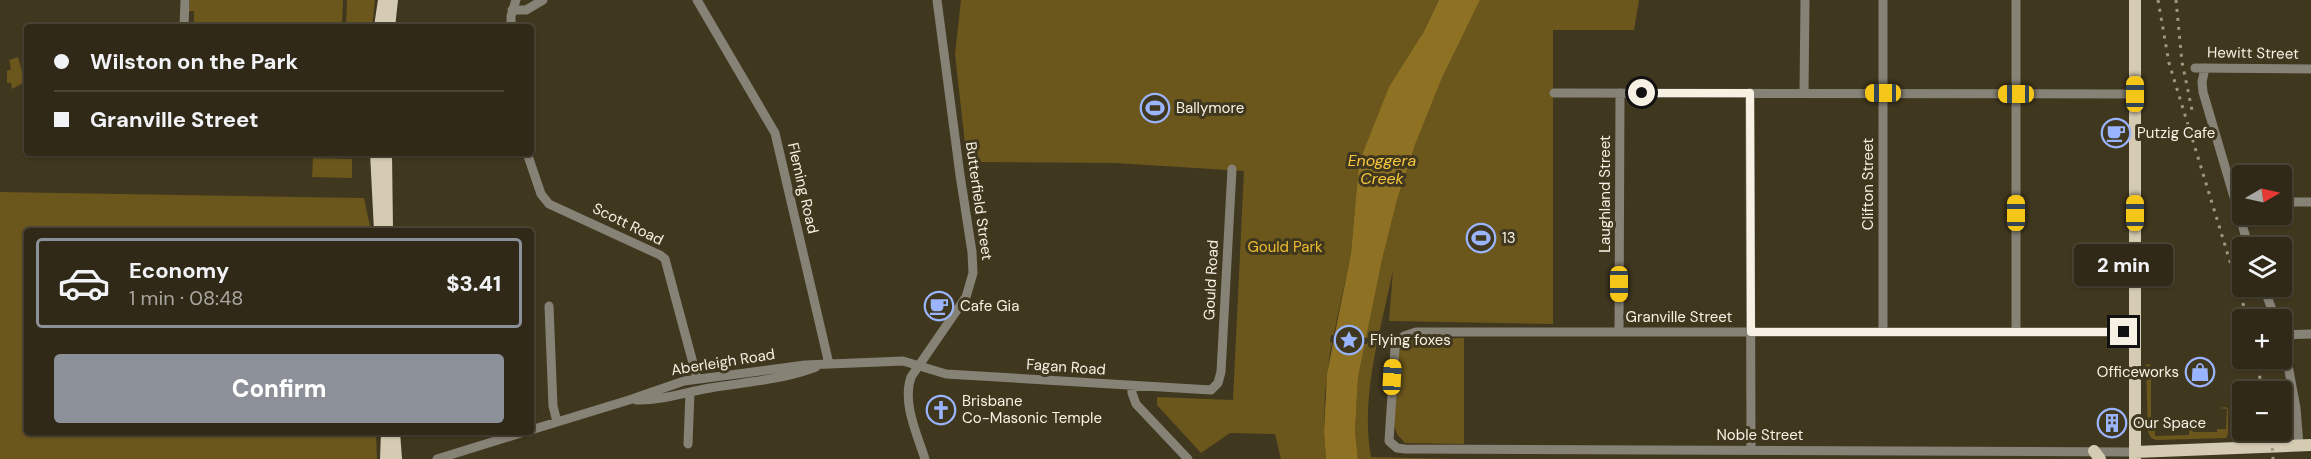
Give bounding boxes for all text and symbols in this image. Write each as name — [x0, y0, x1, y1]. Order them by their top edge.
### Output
street label: Hewitt Street — [2207, 42, 2299, 64]
text: Wilston on the Park — [90, 47, 298, 76]
car — [2126, 76, 2144, 112]
route start — [1628, 79, 1655, 106]
car — [1865, 84, 1901, 102]
car — [1998, 85, 2034, 103]
sports icon: Ballymore — [1139, 92, 1171, 124]
place label: Ballymore — [1176, 98, 1244, 118]
text: Granville Street — [90, 105, 259, 134]
cafe icon: Putzig Cafe — [2100, 117, 2132, 149]
place label: Putzig Cafe — [2137, 123, 2215, 143]
street label: Laughland Street — [1595, 135, 1615, 253]
street label: Clifton Street — [1858, 138, 1878, 230]
street label: Butterfield Street — [961, 140, 997, 262]
street label: Fleming Road — [783, 141, 823, 235]
water label: Enoggera Creek — [1348, 150, 1416, 189]
north arrow — [2232, 165, 2292, 225]
map controls — [2232, 165, 2292, 441]
car — [2007, 195, 2025, 231]
car — [2126, 195, 2144, 231]
street label: Scott Road — [589, 198, 667, 250]
sports icon: 13 — [1465, 222, 1497, 254]
place label: 13 — [1502, 228, 1516, 248]
park label: Gould Park — [1247, 237, 1323, 257]
button: layers — [2232, 237, 2292, 297]
street label: Gould Road — [1199, 239, 1223, 321]
callout: 2 min — [2074, 245, 2174, 287]
text: 2 min — [2097, 252, 2150, 278]
icon: car — [57, 256, 111, 310]
text: Economy — [129, 256, 229, 285]
car — [1610, 266, 1628, 302]
text: $3.41 — [446, 269, 501, 298]
text: 1 min · 08:48 — [129, 285, 243, 311]
cafe icon: Cafe Gia — [923, 290, 955, 322]
place label: Cafe Gia — [960, 296, 1019, 316]
street label: Granville Street — [1626, 307, 1732, 327]
button: + — [2232, 309, 2292, 369]
route end — [2110, 318, 2137, 345]
place icon: Flying foxes — [1333, 324, 1365, 356]
place label: Flying foxes — [1370, 330, 1451, 350]
street label: Aberleigh Road — [670, 344, 776, 380]
button: Confirm — [54, 354, 504, 423]
street label: Fagan Road — [1026, 354, 1106, 380]
shop icon: Officeworks — [2184, 356, 2216, 388]
car — [1382, 359, 1402, 395]
place label: Officeworks — [2097, 362, 2179, 382]
button: − — [2232, 381, 2292, 441]
place label: Brisbane Co-Masonic Temple — [962, 391, 1102, 428]
church icon: Brisbane Co-Masonic Temple — [925, 394, 957, 426]
building icon: Our Space — [2096, 407, 2128, 439]
place label: Our Space — [2133, 413, 2206, 433]
street label: Noble Street — [1716, 425, 1804, 445]

